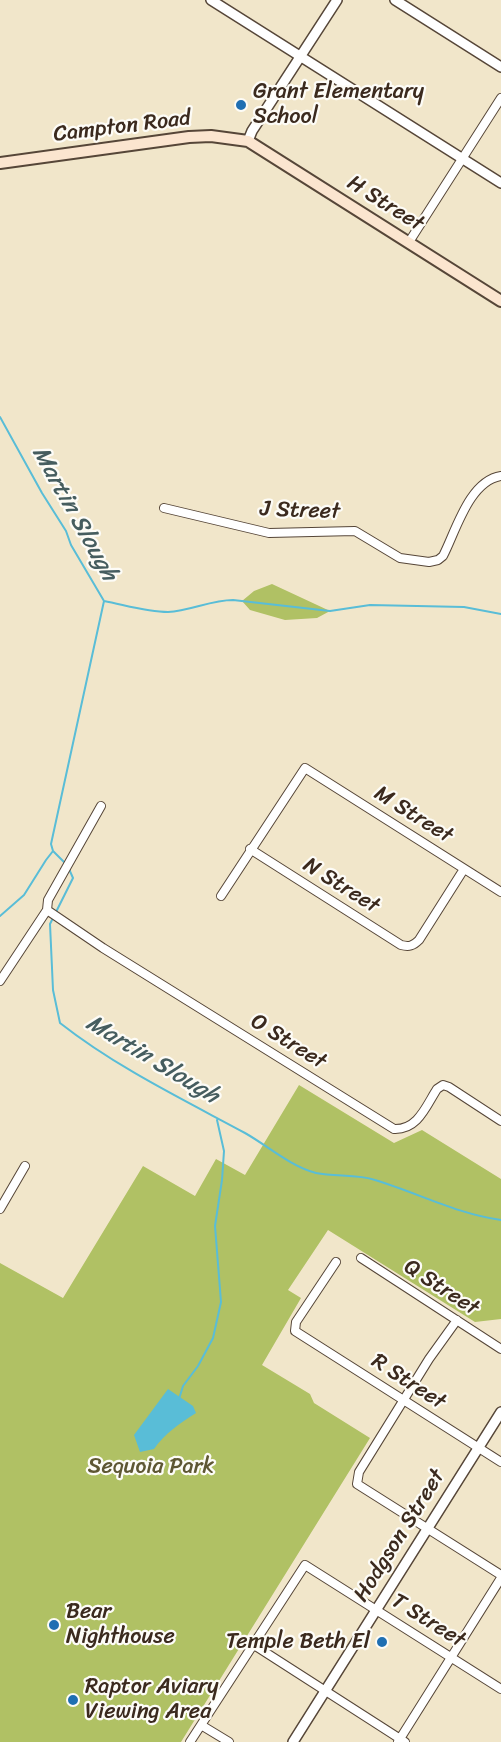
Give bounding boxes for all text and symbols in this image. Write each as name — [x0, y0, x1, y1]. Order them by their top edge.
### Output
place label: Grant Elementary School — [253, 79, 424, 130]
marker: Grant Elementary School — [234, 98, 248, 112]
street label: Campton Road — [52, 105, 192, 149]
street label: H Street — [342, 170, 428, 238]
water label: Martin Slough — [25, 442, 123, 586]
street label: J Street — [260, 496, 340, 526]
street label: M Street — [369, 781, 457, 849]
street label: N Street — [298, 852, 384, 920]
water label: Martin Slough — [81, 1009, 223, 1111]
street label: O Street — [245, 1009, 331, 1075]
street label: Q Street — [399, 1254, 483, 1322]
street label: R Street — [366, 1348, 450, 1416]
park label: Sequoia Park — [88, 1454, 214, 1480]
street label: Hodgson Street — [349, 1465, 451, 1607]
street label: T Street — [386, 1588, 470, 1654]
place label: Bear Nighthouse — [66, 1599, 175, 1651]
marker: Bear Nighthouse — [47, 1618, 61, 1632]
place label: Temple Beth El — [226, 1629, 370, 1655]
marker: Temple Beth El — [375, 1635, 389, 1649]
place label: Raptor Aviary Viewing Area — [85, 1674, 219, 1726]
marker: Raptor Aviary Viewing Area — [66, 1693, 80, 1707]

